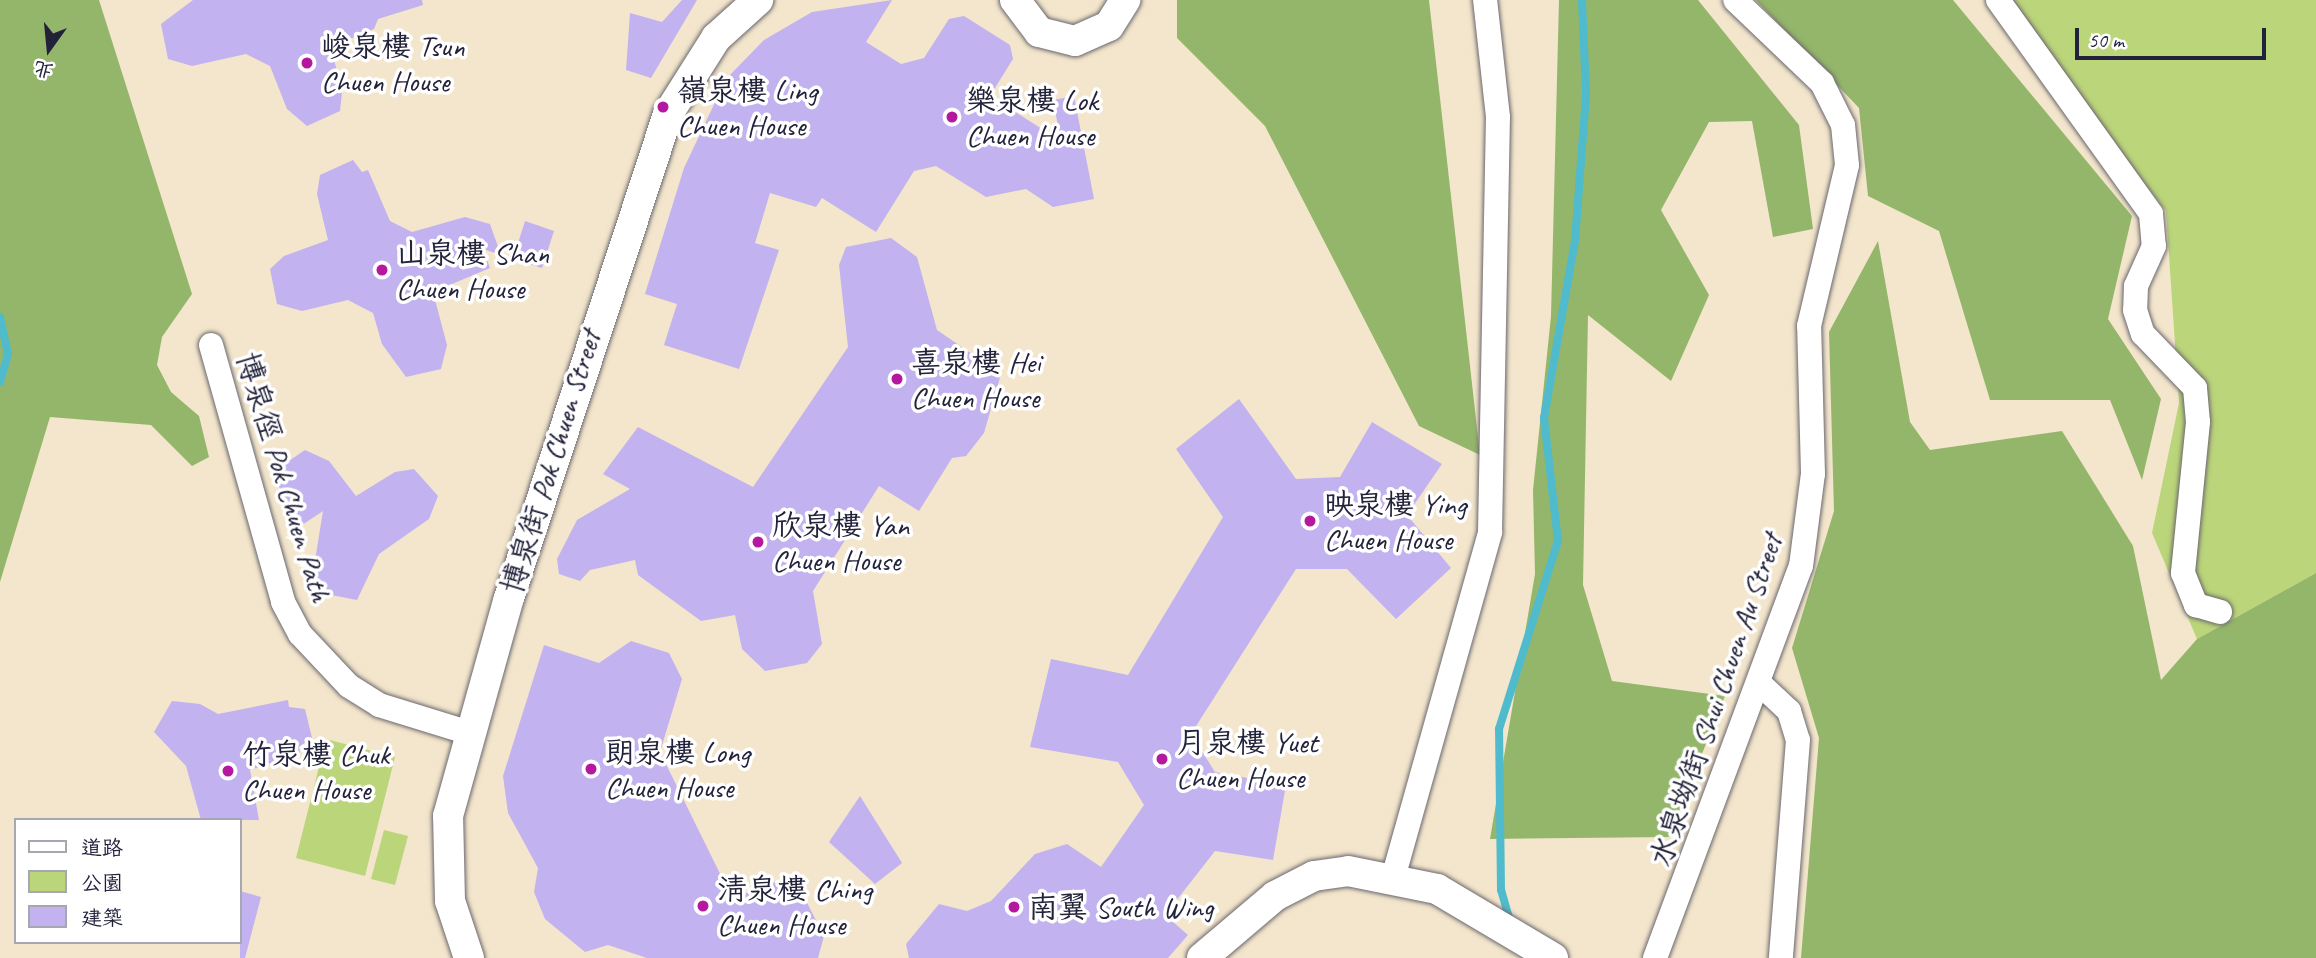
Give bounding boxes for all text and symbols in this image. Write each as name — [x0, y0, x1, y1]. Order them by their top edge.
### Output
north arrow — [14, 14, 84, 84]
scale bar — [2078, 14, 2269, 58]
text: 50 m — [2088, 27, 2124, 53]
place label: 峻泉樓 Tsun Chuen House — [321, 28, 464, 98]
text: 北 — [31, 55, 56, 83]
marker: 峻泉樓 Tsun Chuen House — [299, 55, 315, 71]
place label: 嶺泉樓 Ling Chuen House — [677, 72, 817, 142]
place label: 樂泉樓 Lok Chuen House — [966, 82, 1098, 152]
marker: 嶺泉樓 Ling Chuen House — [655, 99, 671, 115]
marker: 樂泉樓 Lok Chuen House — [944, 109, 960, 125]
place label: 山泉樓 Shan Chuen House — [396, 235, 549, 306]
marker: 山泉樓 Shan Chuen House — [374, 262, 390, 278]
street label: 博泉街 Pok Chuen Street — [494, 326, 608, 598]
place label: 喜泉樓 Hei Chuen House — [911, 344, 1041, 414]
street label: 博泉徑 Pok Chuen Path — [229, 348, 339, 606]
marker: 喜泉樓 Hei Chuen House — [889, 371, 905, 387]
place label: 映泉樓 Ying Chuen House — [1324, 486, 1466, 556]
place label: 欣泉樓 Yan Chuen House — [772, 507, 909, 578]
marker: 映泉樓 Ying Chuen House — [1302, 513, 1318, 529]
street label: 水泉坳街 Shui Chuen Au Street — [1642, 529, 1790, 871]
marker: 欣泉樓 Yan Chuen House — [750, 534, 766, 550]
place label: 月泉樓 Yuet Chuen House — [1176, 724, 1317, 794]
place label: 朗泉樓 Long Chuen House — [605, 734, 750, 804]
place label: 竹泉樓 Chuk Chuen House — [242, 736, 389, 806]
marker: 月泉樓 Yuet Chuen House — [1154, 751, 1170, 767]
marker: 朗泉樓 Long Chuen House — [583, 761, 599, 777]
marker: 竹泉樓 Chuk Chuen House — [220, 763, 236, 779]
legend — [14, 818, 242, 944]
text: 道路 — [81, 835, 123, 861]
text: 公園 — [81, 870, 123, 896]
place label: 清泉樓 Ching Chuen House — [717, 871, 872, 942]
place label: 南翼 South Wing — [1028, 889, 1214, 925]
marker: 清泉樓 Ching Chuen House — [695, 898, 711, 914]
marker: 南翼 South Wing — [1006, 899, 1022, 915]
text: 建築 — [81, 905, 123, 931]

